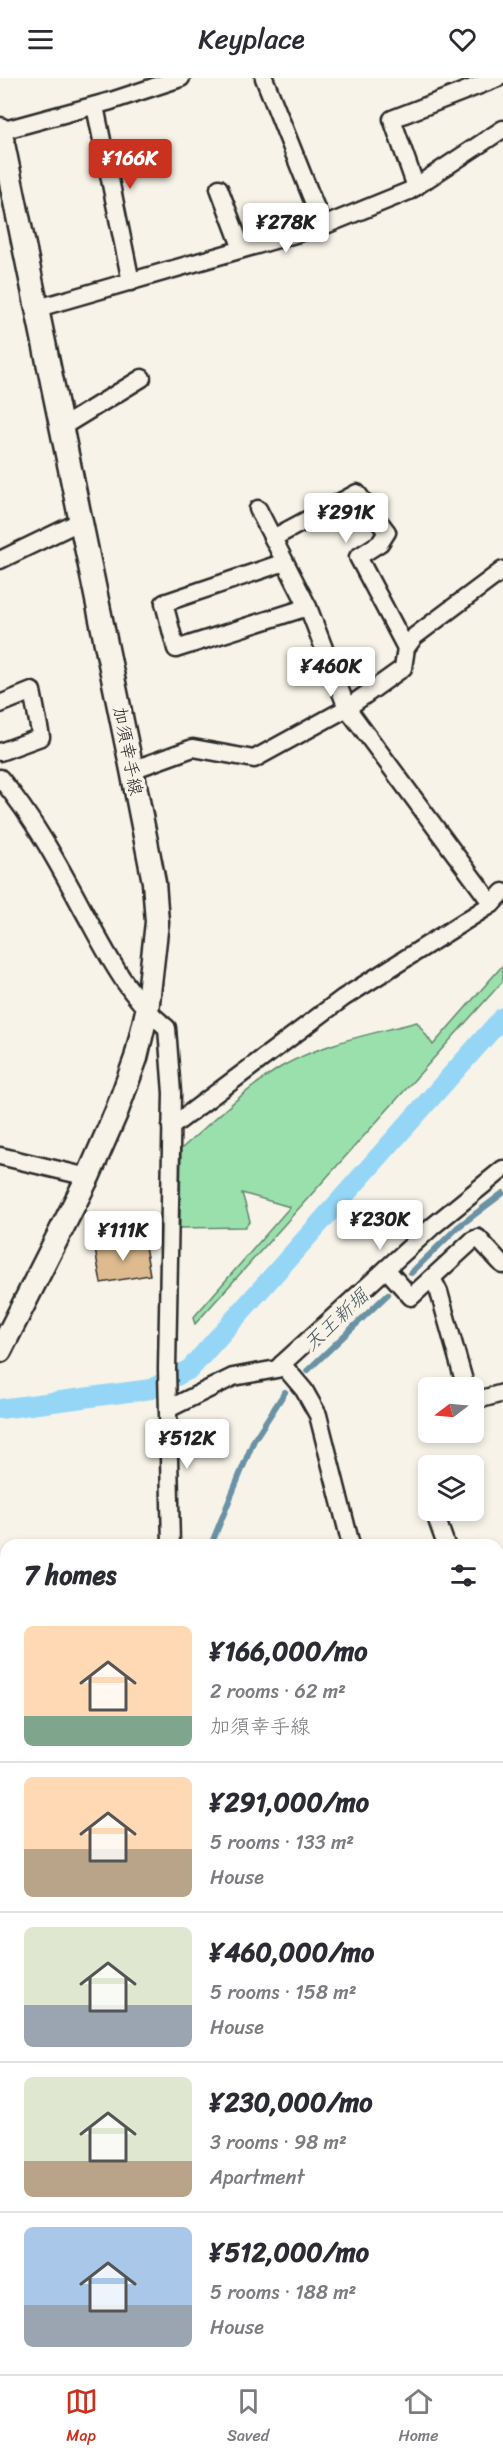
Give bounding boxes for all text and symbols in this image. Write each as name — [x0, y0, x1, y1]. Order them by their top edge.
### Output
text: Keyplace — [198, 15, 305, 63]
icon: menu — [24, 23, 57, 56]
icon: heart — [446, 23, 479, 56]
pin: ¥166K — [88, 139, 172, 190]
text: ¥166K — [103, 141, 157, 176]
pin: ¥278K — [244, 203, 328, 254]
text: ¥278K — [257, 205, 315, 240]
pin: ¥291K — [304, 493, 388, 544]
text: ¥291K — [318, 495, 374, 530]
pin: ¥460K — [289, 647, 373, 698]
text: ¥460K — [301, 649, 361, 684]
street label: 加須幸手線 — [104, 704, 152, 798]
pin: ¥230K — [338, 1200, 422, 1251]
text: ¥230K — [351, 1202, 409, 1237]
pin: ¥111K — [81, 1211, 165, 1262]
text: ¥111K — [99, 1213, 148, 1248]
water label: 天王新堀 — [295, 1279, 378, 1360]
north arrow — [418, 1377, 484, 1443]
map controls — [418, 1377, 484, 1521]
pin: ¥512K — [145, 1419, 229, 1470]
text: ¥512K — [159, 1421, 215, 1456]
button: layers — [418, 1455, 484, 1521]
text: 7 homes — [24, 1552, 116, 1598]
icon: filters — [447, 1559, 480, 1592]
text: ¥166,000/mo — [210, 1628, 367, 1674]
icon: home — [72, 1650, 144, 1722]
text: 2 rooms · 62 m² — [210, 1674, 346, 1709]
text: 加須幸手線 — [210, 1709, 310, 1744]
text: ¥291,000/mo — [210, 1779, 369, 1825]
icon: home — [72, 1801, 144, 1873]
text: 5 rooms · 133 m² — [210, 1825, 354, 1860]
text: House — [210, 1860, 264, 1895]
text: ¥460,000/mo — [210, 1929, 374, 1975]
icon: home — [72, 1951, 144, 2023]
text: 5 rooms · 158 m² — [210, 1975, 357, 2010]
text: House — [210, 2010, 264, 2045]
text: ¥230,000/mo — [210, 2079, 373, 2125]
icon: home — [72, 2101, 144, 2173]
text: 3 rooms · 98 m² — [210, 2125, 347, 2160]
text: Apartment — [210, 2160, 304, 2195]
text: ¥512,000/mo — [210, 2229, 369, 2275]
icon: home — [72, 2251, 144, 2323]
text: 5 rooms · 188 m² — [210, 2275, 356, 2310]
text: House — [210, 2310, 264, 2345]
tab: Map — [65, 2385, 98, 2450]
tab: Saved — [227, 2385, 269, 2450]
tab: Home — [398, 2385, 438, 2450]

